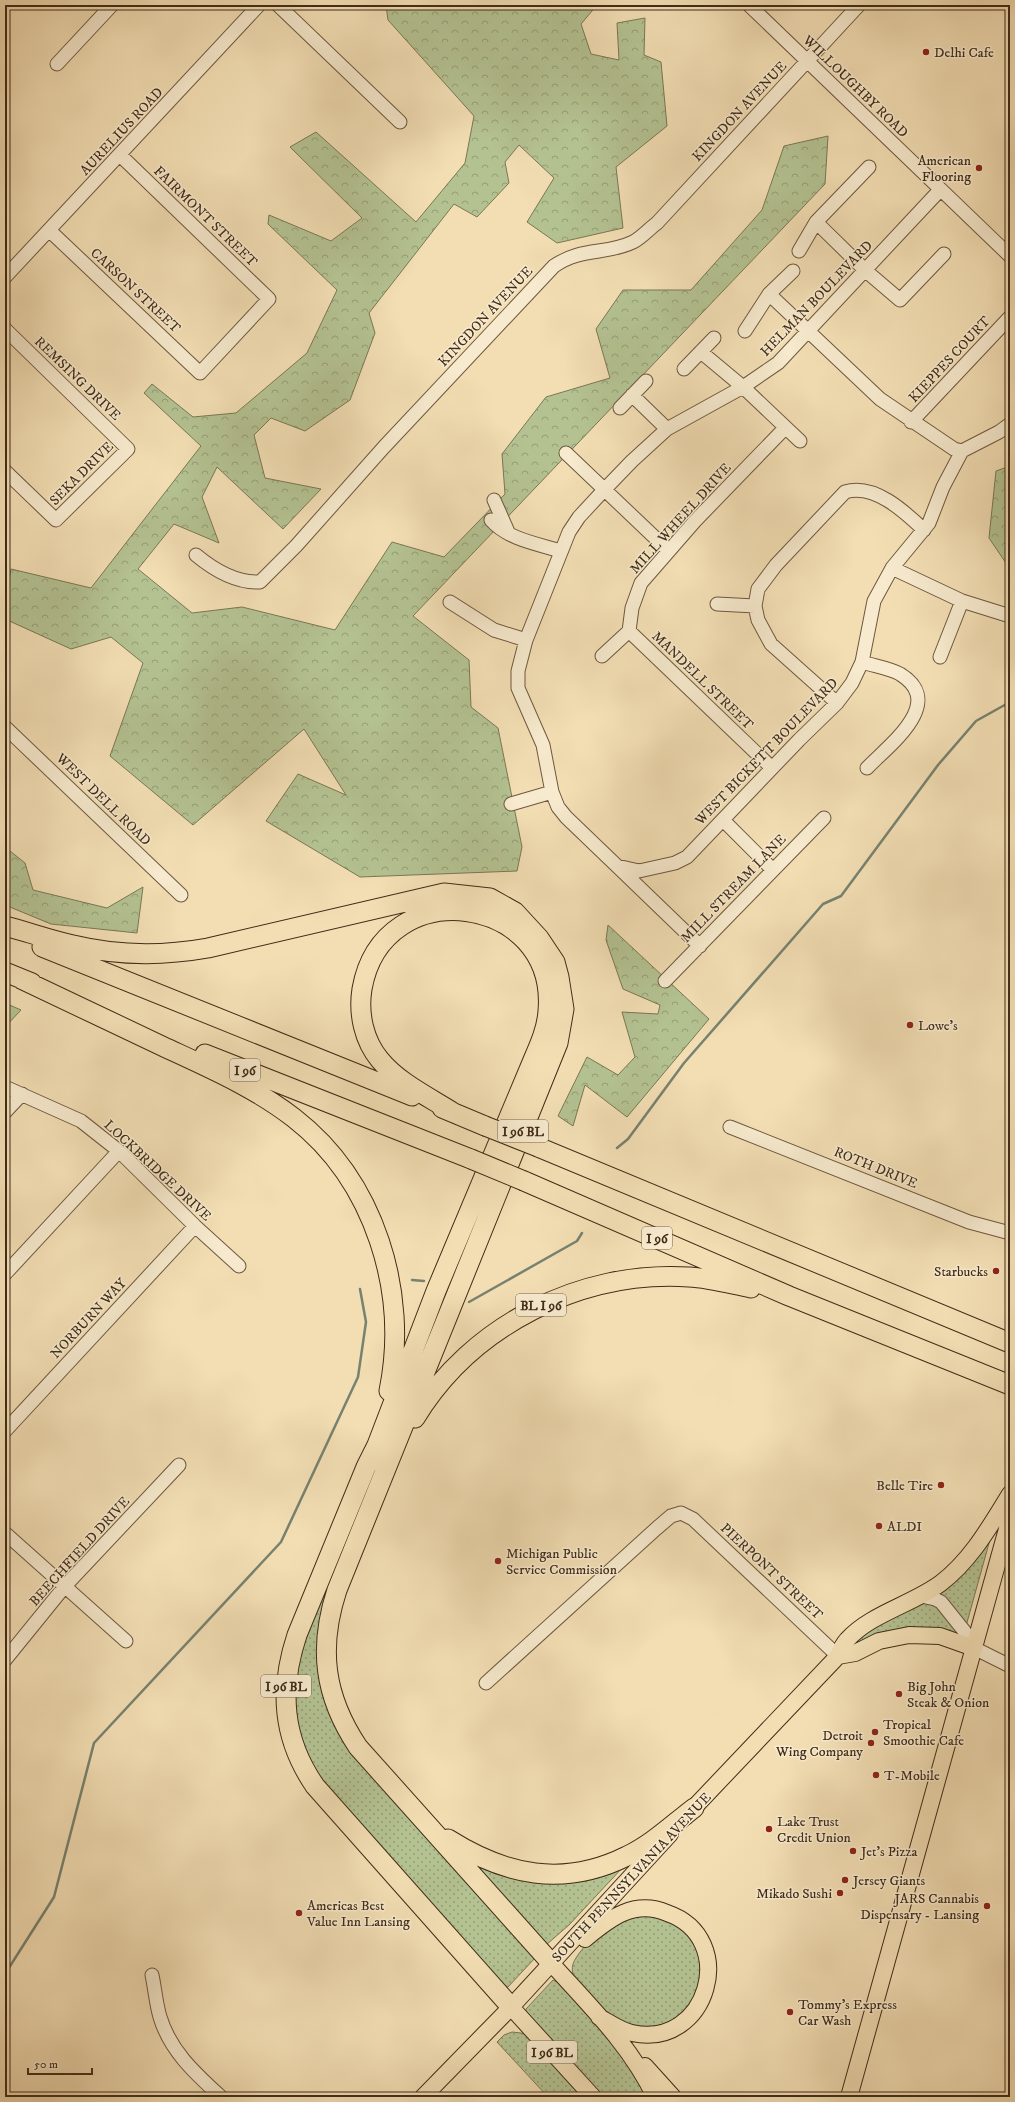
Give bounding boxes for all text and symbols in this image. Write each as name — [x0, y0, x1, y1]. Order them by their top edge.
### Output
street label: WILLOUGHBY ROAD — [798, 31, 912, 142]
place label: Delhi Cafe — [934, 44, 994, 62]
marker: Delhi Cafe — [921, 47, 931, 57]
street label: KINGDON AVENUE — [688, 58, 791, 166]
street label: AURELIUS ROAD — [76, 84, 167, 180]
place label: American Flooring — [918, 152, 972, 186]
street label: FAIRMONT STREET — [150, 163, 261, 271]
marker: American Flooring — [974, 163, 984, 173]
street label: HELMAN BOULEVARD — [757, 237, 877, 361]
street label: CARSON STREET — [86, 244, 184, 337]
street label: KINGDON AVENUE — [434, 263, 537, 371]
street label: KIEPPES COURT — [905, 312, 995, 407]
street label: REMSING DRIVE — [30, 333, 124, 425]
street label: SEKA DRIVE — [46, 438, 118, 509]
street label: MILL WHEEL DRIVE — [626, 459, 735, 578]
street label: MANDELL STREET — [648, 628, 757, 734]
street label: WEST BICKETT BOULEVARD — [691, 674, 842, 830]
street label: WEST DELL ROAD — [51, 749, 155, 850]
street label: MILL STREAM LANE — [677, 830, 790, 947]
place label: Lowe's — [918, 1017, 958, 1035]
marker: Lowe's — [905, 1020, 915, 1030]
road number: I 96 — [230, 1059, 260, 1081]
street label: LOCKBRIDGE DRIVE — [100, 1116, 215, 1225]
road number: I 96 BL — [498, 1120, 548, 1142]
street label: ROTH DRIVE — [831, 1143, 920, 1193]
road number: I 96 — [642, 1227, 672, 1249]
place label: Starbucks — [934, 1263, 988, 1281]
marker: Starbucks — [991, 1266, 1001, 1276]
street label: NORBURN WAY — [47, 1274, 131, 1363]
road number: BL I 96 — [516, 1294, 566, 1316]
place label: Belle Tire — [876, 1477, 933, 1495]
marker: Belle Tire — [936, 1480, 946, 1490]
street label: BEECHFIELD DRIVE — [26, 1493, 134, 1610]
place label: ALDI — [887, 1518, 922, 1536]
street label: PIERPONT STREET — [716, 1520, 827, 1624]
marker: ALDI — [874, 1521, 884, 1531]
place label: Michigan Public Service Commission — [506, 1545, 618, 1579]
marker: Michigan Public Service Commission — [493, 1556, 503, 1566]
road number: I 96 BL — [261, 1675, 311, 1697]
place label: Big John Steak & Onion — [907, 1678, 990, 1712]
marker: Big John Steak & Onion — [894, 1689, 904, 1699]
place label: Tropical Smoothie Cafe — [883, 1716, 964, 1750]
place label: Detroit Wing Company — [775, 1727, 864, 1761]
marker: Tropical Smoothie Cafe — [870, 1727, 880, 1737]
marker: Detroit Wing Company — [866, 1738, 876, 1748]
place label: T-Mobile — [884, 1767, 940, 1785]
marker: T-Mobile — [871, 1770, 881, 1780]
street label: SOUTH PENNSYLVANIA AVENUE — [548, 1789, 715, 1966]
place label: Lake Trust Credit Union — [777, 1813, 852, 1847]
marker: Lake Trust Credit Union — [764, 1824, 774, 1834]
place label: Jet's Pizza — [859, 1843, 918, 1861]
marker: Jet's Pizza — [848, 1846, 858, 1856]
place label: Jersey Giants — [851, 1872, 926, 1890]
marker: Jersey Giants — [840, 1875, 850, 1885]
place label: Mikado Sushi — [756, 1885, 832, 1903]
marker: Mikado Sushi — [835, 1888, 845, 1898]
place label: JARS Cannabis Dispensary - Lansing — [860, 1890, 979, 1924]
place label: Americas Best Value Inn Lansing — [306, 1897, 410, 1931]
marker: JARS Cannabis Dispensary - Lansing — [982, 1901, 992, 1911]
marker: Americas Best Value Inn Lansing — [294, 1908, 304, 1918]
place label: Tommy's Express Car Wash — [798, 1996, 897, 2030]
marker: Tommy's Express Car Wash — [785, 2007, 795, 2017]
road number: I 96 BL — [527, 2041, 577, 2063]
scale bar — [28, 2050, 92, 2076]
text: 50 m — [34, 2057, 58, 2072]

